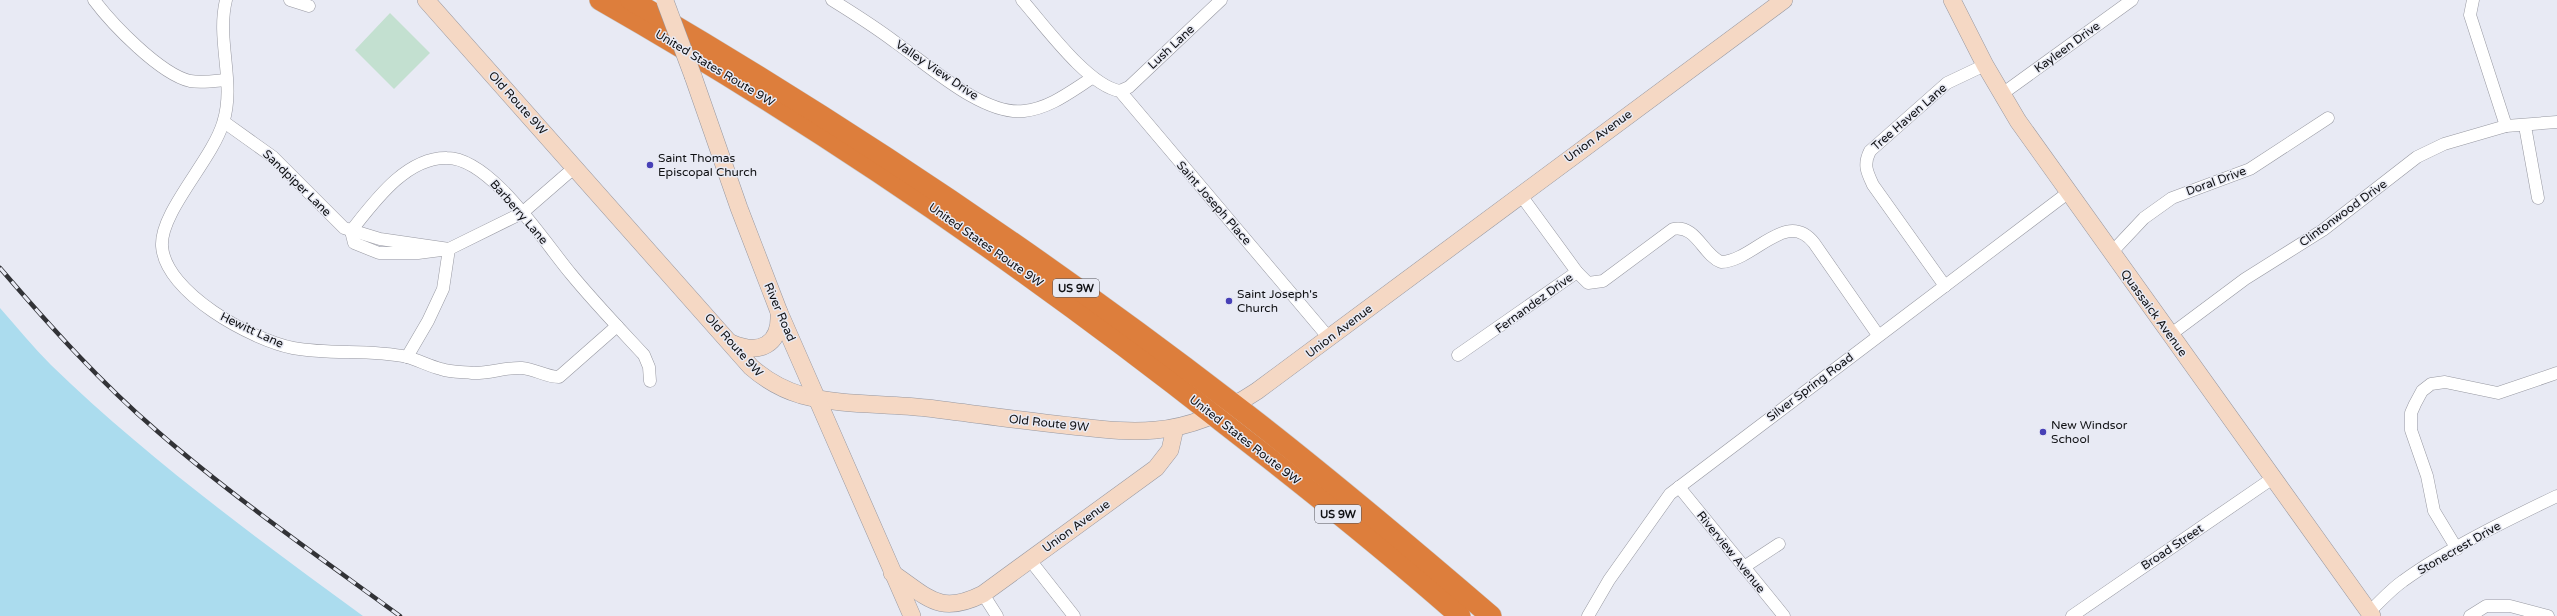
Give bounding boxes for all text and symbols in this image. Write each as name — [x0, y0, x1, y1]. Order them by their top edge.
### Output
street label: Kayleen Drive — [2031, 18, 2103, 75]
street label: Lush Lane — [1145, 22, 1197, 72]
street label: United States Route 9W — [653, 27, 777, 109]
street label: Valley View Drive — [893, 37, 981, 103]
street label: Old Route 9W — [486, 68, 550, 138]
street label: Tree Haven Lane — [1869, 81, 1949, 153]
street label: Union Avenue — [1562, 107, 1635, 165]
street label: Sandpiper Lane — [260, 147, 334, 219]
place label: Saint Thomas Episcopal Church — [658, 151, 757, 179]
street label: Saint Joseph Place — [1174, 158, 1254, 248]
marker: Saint Thomas Episcopal Church — [645, 160, 655, 170]
street label: Doral Drive — [2184, 164, 2248, 198]
street label: Clintonwood Drive — [2297, 176, 2390, 249]
street label: Barberry Lane — [487, 177, 551, 247]
street label: United States Route 9W — [926, 200, 1046, 290]
street label: Quassaick Avenue — [2118, 267, 2190, 359]
street label: Fernandez Drive — [1492, 270, 1576, 336]
road number: US 9W — [1053, 279, 1099, 297]
street label: River Road — [761, 281, 799, 343]
place label: Saint Joseph's Church — [1237, 287, 1318, 315]
marker: Saint Joseph's Church — [1224, 296, 1234, 306]
street label: Union Avenue — [1303, 301, 1375, 361]
street label: Hewitt Lane — [218, 309, 286, 351]
street label: Old Route 9W — [702, 310, 766, 380]
street label: Silver Spring Road — [1764, 350, 1856, 424]
street label: United States Route 9W — [1187, 392, 1303, 488]
street label: Old Route 9W — [1008, 412, 1090, 434]
place label: New Windsor School — [2051, 418, 2128, 446]
marker: New Windsor School — [2038, 427, 2048, 437]
street label: Union Avenue — [1040, 497, 1113, 555]
road number: US 9W — [1315, 505, 1361, 523]
street label: Riverview Avenue — [1694, 508, 1768, 596]
street label: Stonecrest Drive — [2415, 518, 2503, 577]
street label: Broad Street — [2138, 521, 2206, 573]

